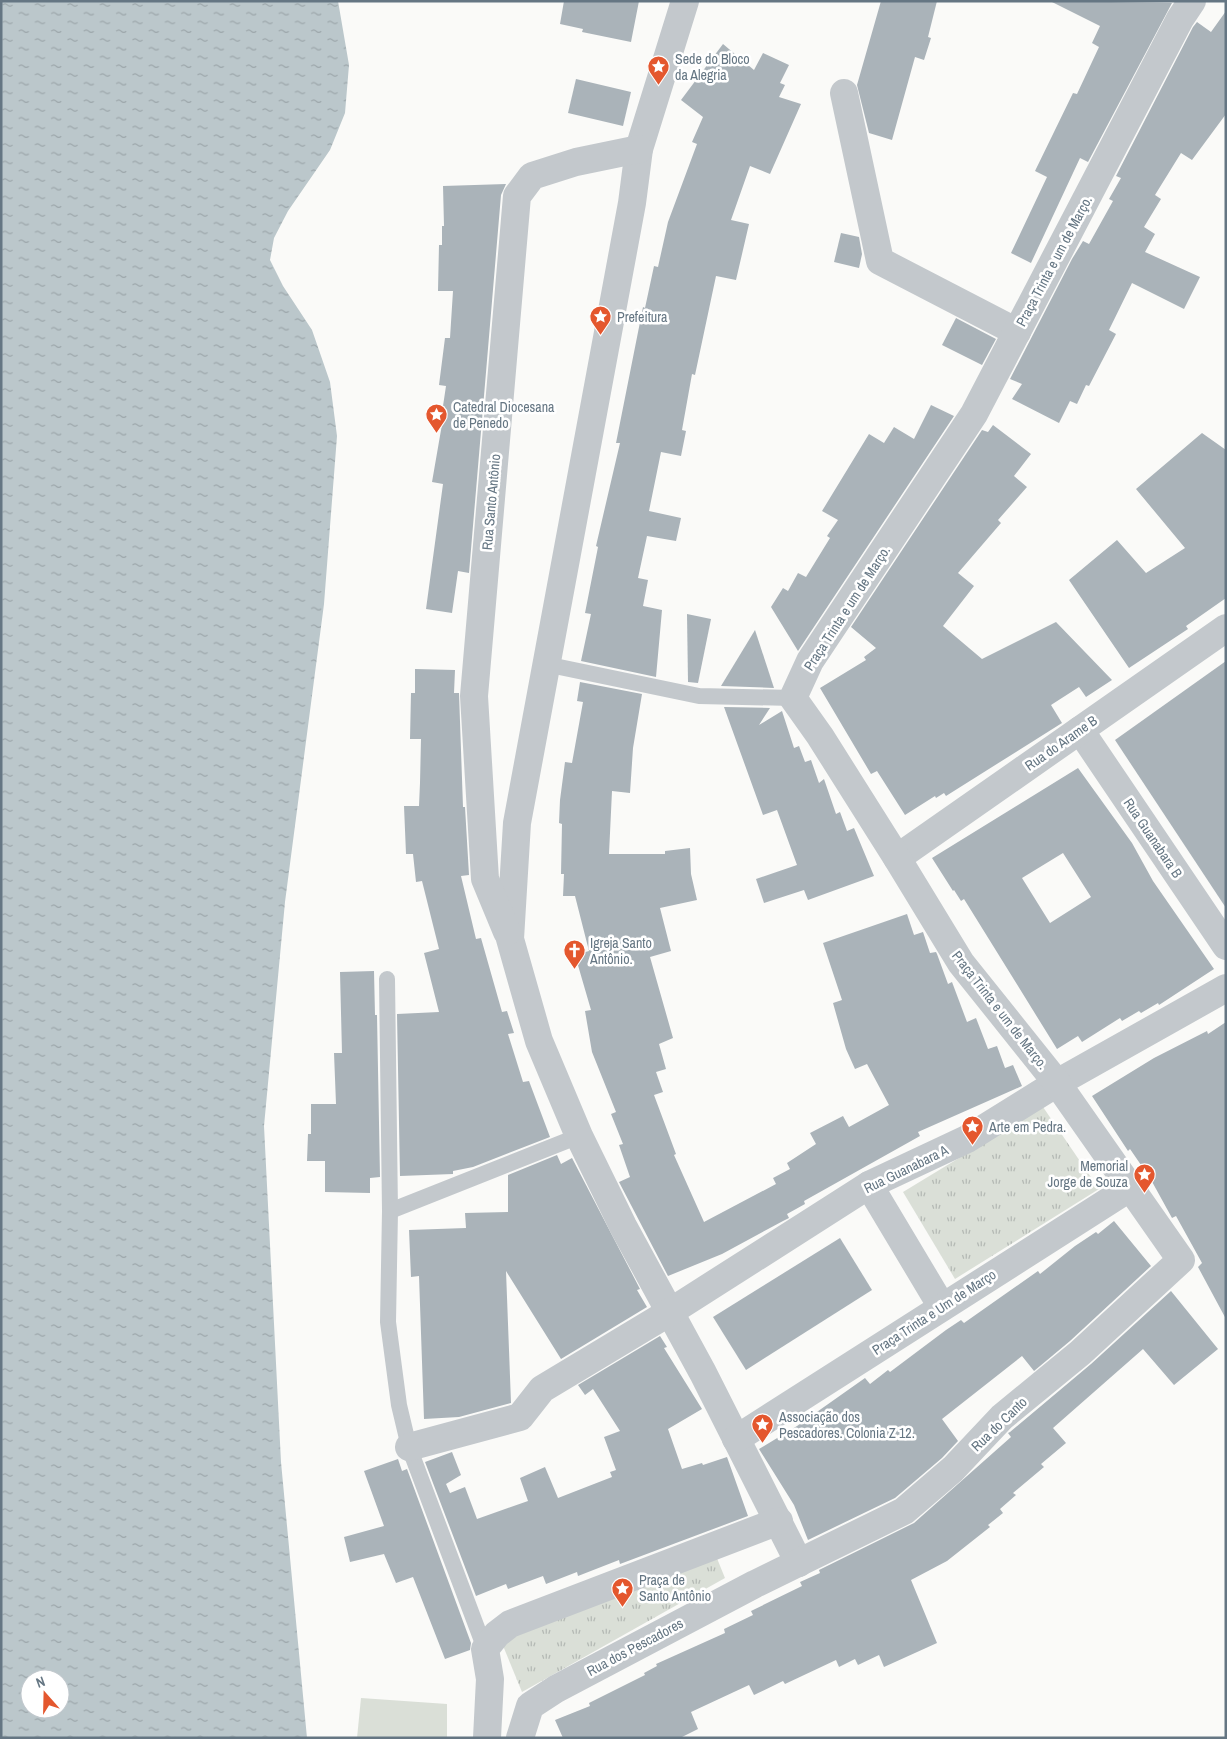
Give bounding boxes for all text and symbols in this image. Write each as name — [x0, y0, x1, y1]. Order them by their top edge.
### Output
place label: Sede do Bloco da Alegria — [675, 50, 750, 84]
place icon: Sede do Bloco da Alegria — [647, 55, 671, 86]
street label: Praça Trinta e um de Março. — [1012, 193, 1096, 329]
place icon: Prefeitura — [589, 305, 613, 336]
place label: Prefeitura — [617, 308, 668, 326]
place label: Catedral Diocesana de Penedo — [453, 398, 555, 432]
place icon: Catedral Diocesana de Penedo — [425, 403, 449, 434]
street label: Rua Santo Antônio — [478, 453, 504, 551]
street label: Praça Trinta e um de Março. — [800, 542, 894, 674]
street label: Rua do Arame B — [1021, 711, 1101, 775]
street label: Rua Guanabara B — [1120, 795, 1187, 882]
place label: Igreja Santo Antônio. — [589, 934, 652, 968]
church icon: Igreja Santo Antônio. — [562, 939, 586, 970]
street label: Praça Trinta e um de Março. — [948, 947, 1052, 1073]
place icon: Arte em Pedra. — [961, 1115, 985, 1146]
place label: Arte em Pedra. — [988, 1118, 1066, 1136]
street label: Rua Guanabara A — [861, 1141, 952, 1197]
place label: Memorial Jorge de Souza — [1048, 1157, 1129, 1191]
place icon: Memorial Jorge de Souza — [1132, 1162, 1156, 1193]
street label: Praça Trinta e Um de Março — [869, 1265, 999, 1359]
street label: Rua do Canto — [967, 1393, 1031, 1455]
place label: Associação dos Pescadores. Colonia Z 12. — [778, 1408, 915, 1442]
place icon: Associação dos Pescadores. Colonia Z 12. — [751, 1413, 775, 1444]
place label: Praça de Santo Antônio — [639, 1571, 711, 1605]
place icon: Praça de Santo Antônio — [611, 1576, 635, 1607]
street label: Rua dos Pescadores — [584, 1614, 686, 1680]
north arrow — [20, 1669, 70, 1719]
text: N — [34, 1672, 48, 1692]

